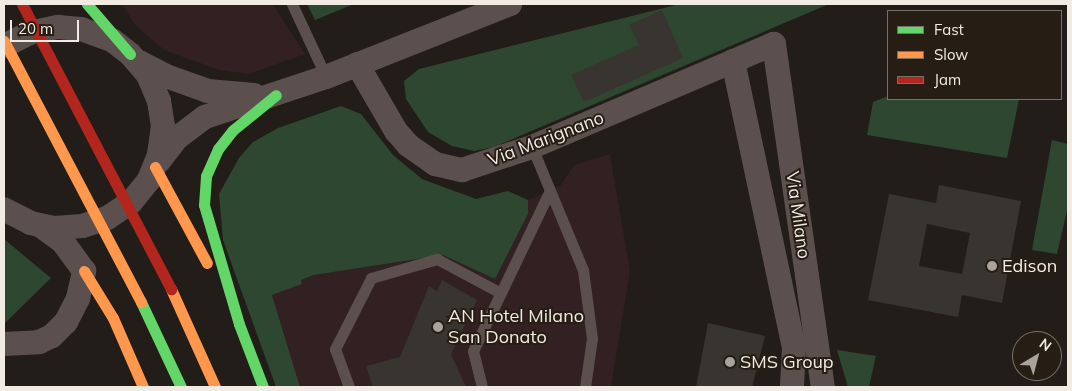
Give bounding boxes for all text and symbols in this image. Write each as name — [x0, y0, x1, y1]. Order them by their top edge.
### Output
scale bar — [12, 10, 81, 42]
legend — [887, 10, 1062, 100]
text: 20 m — [18, 19, 53, 38]
text: Fast — [934, 20, 964, 39]
text: Slow — [934, 45, 968, 64]
text: Jam — [934, 70, 961, 89]
street label: Via Marignano — [485, 107, 607, 171]
street label: Via Milano — [781, 170, 815, 260]
place label: Edison — [1002, 255, 1057, 277]
marker: Edison — [986, 260, 998, 272]
place label: AN Hotel Milano San Donato — [448, 306, 584, 348]
marker: AN Hotel Milano San Donato — [432, 321, 444, 333]
north arrow — [1012, 331, 1062, 381]
text: N — [1036, 334, 1055, 355]
place label: SMS Group — [740, 351, 834, 373]
marker: SMS Group — [724, 356, 736, 368]

